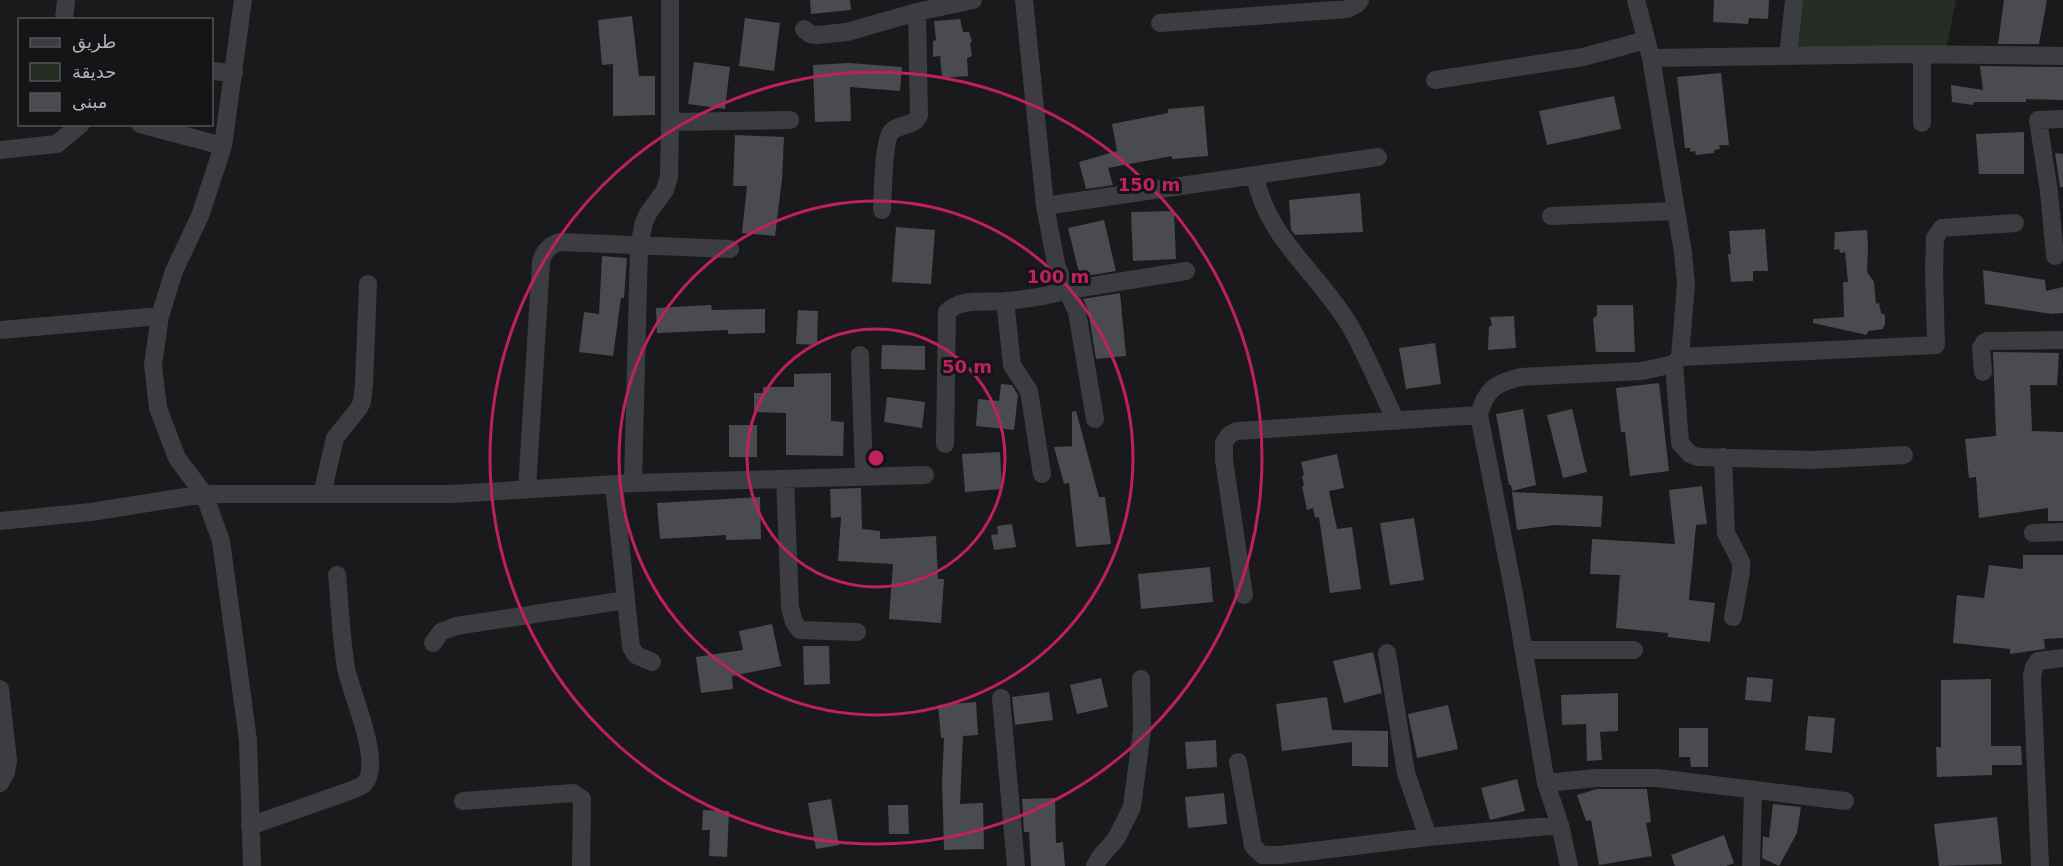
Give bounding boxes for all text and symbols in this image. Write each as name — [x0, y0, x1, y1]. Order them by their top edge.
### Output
legend — [18, 18, 213, 126]
text: طريق — [72, 31, 116, 53]
text: حديقة — [72, 61, 116, 82]
text: مبنى — [72, 91, 108, 112]
text: 150 m — [1118, 174, 1180, 195]
text: 100 m — [1027, 266, 1089, 287]
text: 50 m — [942, 356, 992, 377]
centre of rings — [866, 448, 886, 468]

